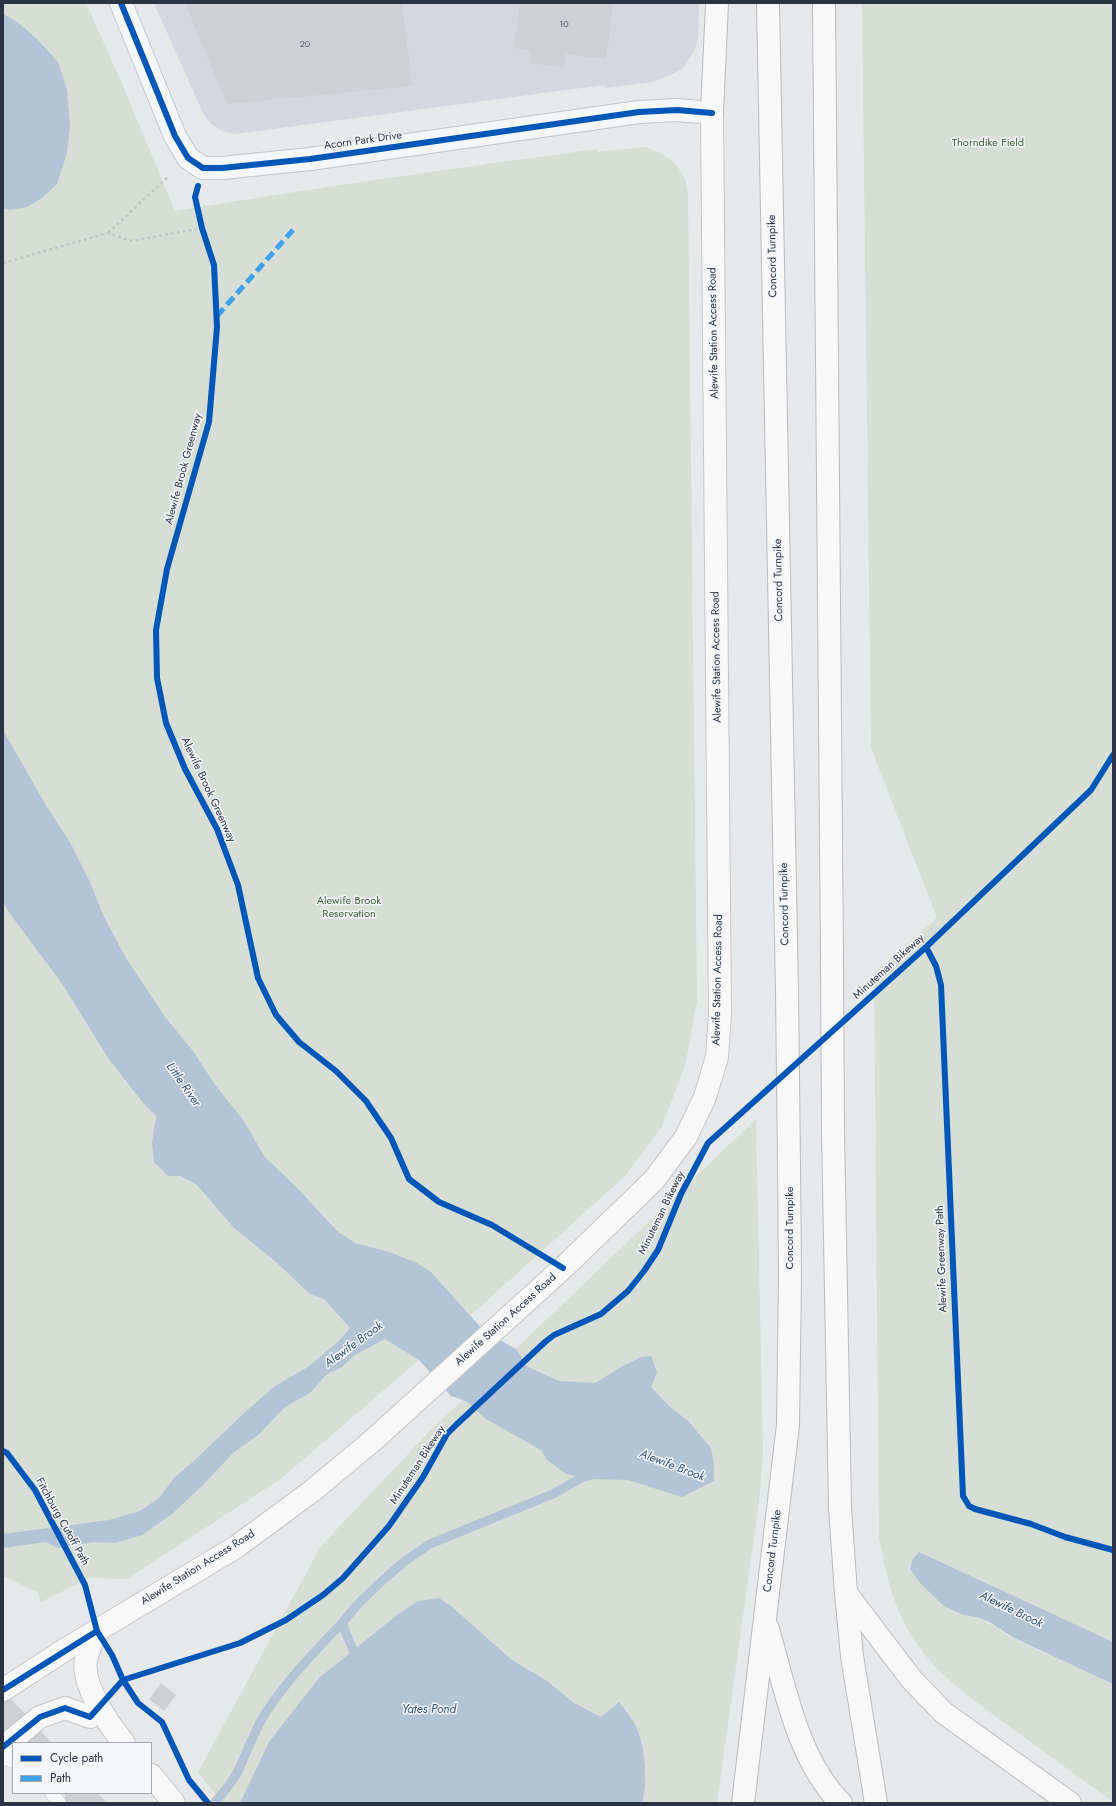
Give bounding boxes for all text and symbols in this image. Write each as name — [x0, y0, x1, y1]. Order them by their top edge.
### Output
house number: 10 — [559, 20, 569, 30]
house number: 20 — [300, 40, 310, 50]
street label: Acorn Park Drive — [323, 129, 403, 153]
park label: Thorndike Field — [952, 136, 1024, 150]
street label: Concord Turnpike — [766, 214, 780, 298]
street label: Alewife Station Access Road — [706, 267, 722, 399]
street label: Alewife Brook Greenway — [163, 412, 205, 526]
street label: Concord Turnpike — [772, 538, 786, 622]
street label: Alewife Station Access Road — [709, 591, 725, 723]
street label: Alewife Brook Greenway — [178, 735, 238, 845]
street label: Concord Turnpike — [778, 862, 792, 946]
park label: Alewife Brook Reservation — [317, 894, 381, 920]
street label: Alewife Station Access Road — [710, 914, 726, 1046]
street label: Minuteman Bikeway — [851, 932, 927, 1002]
water label: Little River — [163, 1060, 203, 1110]
street label: Minuteman Bikeway — [636, 1169, 688, 1257]
street label: Concord Turnpike — [783, 1187, 797, 1269]
street label: Alewife Greenway Path — [934, 1205, 950, 1313]
street label: Alewife Station Access Road — [453, 1271, 559, 1369]
water label: Alewife Brook — [322, 1319, 386, 1371]
street label: Minuteman Bikeway — [388, 1423, 448, 1507]
water label: Alewife Brook — [638, 1447, 706, 1485]
street label: Fitchburg Cutoff Path — [32, 1476, 92, 1568]
street label: Concord Turnpike — [761, 1509, 785, 1593]
street label: Alewife Station Access Road — [139, 1528, 257, 1608]
water label: Alewife Brook — [977, 1589, 1045, 1631]
water label: Yates Pond — [402, 1703, 456, 1717]
legend — [12, 1742, 152, 1794]
text: Cycle path — [50, 1749, 103, 1767]
text: Path — [50, 1769, 71, 1787]

